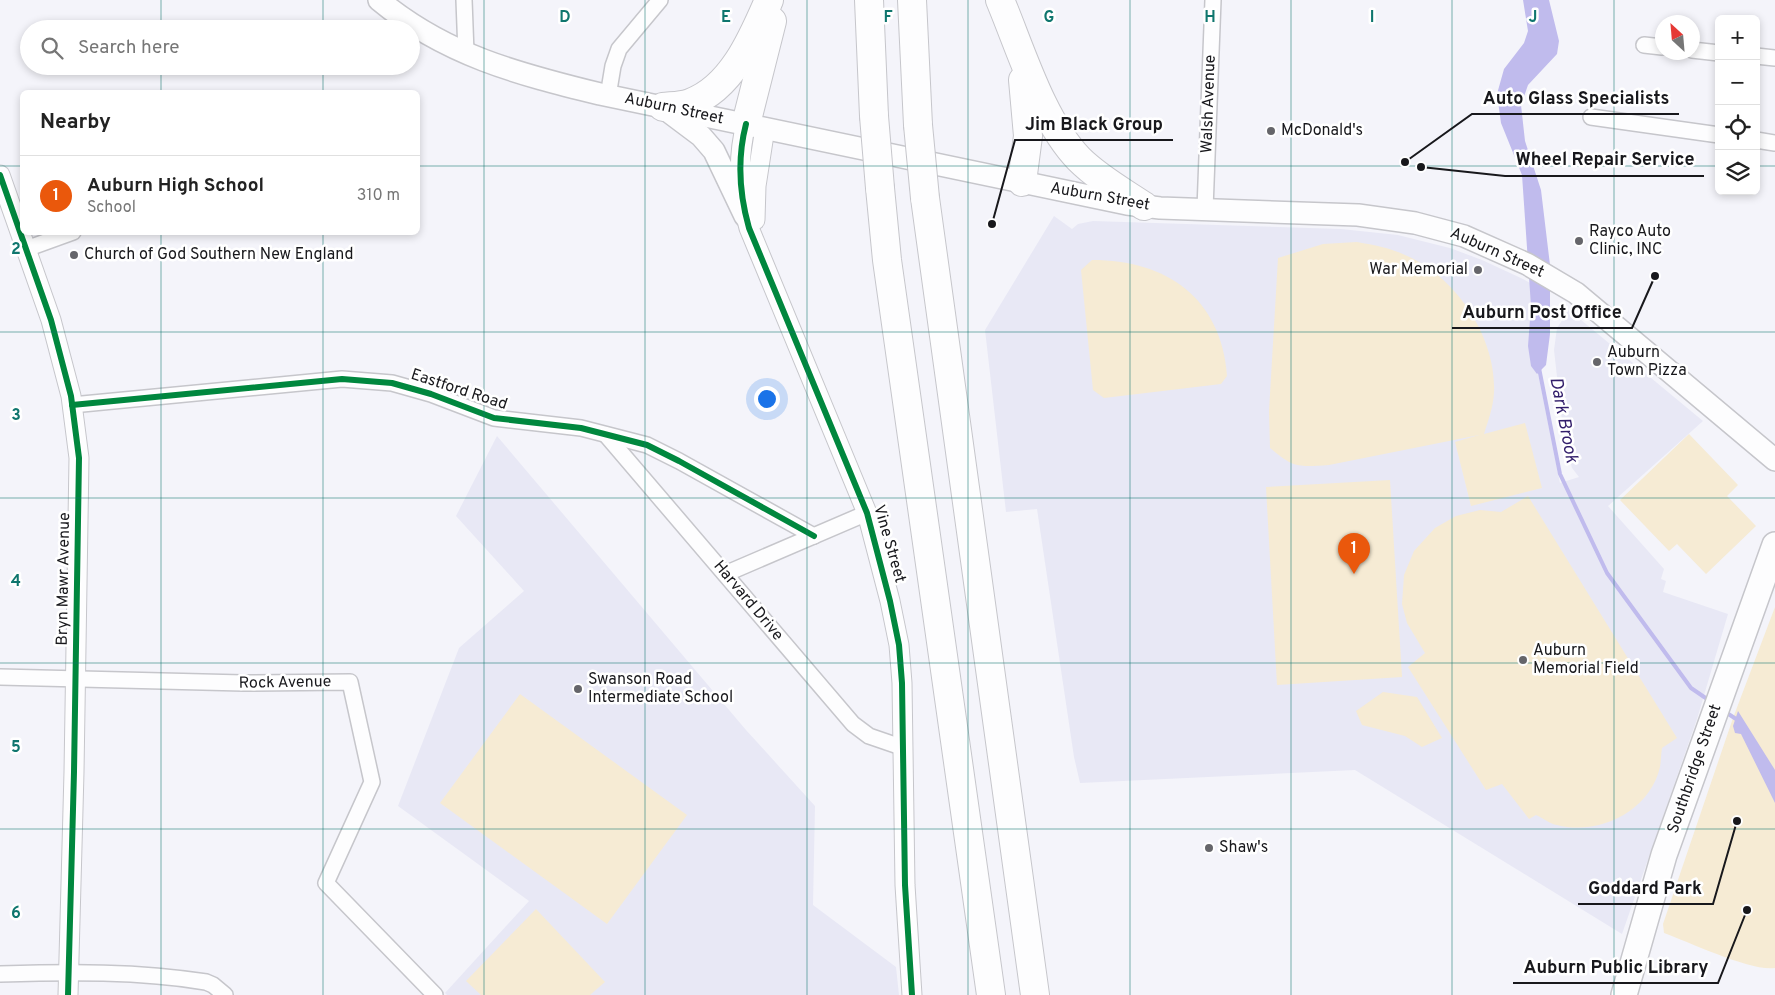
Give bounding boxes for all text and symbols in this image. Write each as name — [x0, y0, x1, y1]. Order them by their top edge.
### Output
text: D — [559, 8, 571, 28]
text: E — [721, 8, 731, 28]
text: F — [883, 8, 893, 28]
text: G — [1044, 8, 1054, 28]
text: H — [1204, 8, 1216, 28]
text: I — [1370, 8, 1374, 28]
text: J — [1529, 8, 1537, 28]
north arrow — [1655, 15, 1700, 60]
map controls — [1715, 15, 1760, 195]
button: + — [1715, 15, 1760, 60]
search box — [20, 20, 420, 75]
icon: search — [38, 34, 66, 62]
text: Search here — [78, 36, 180, 60]
street label: Walsh Avenue — [1197, 54, 1221, 154]
button: − — [1715, 60, 1760, 105]
callout: Auto Glass Specialists — [1472, 81, 1679, 114]
text: Auto Glass Specialists — [1483, 88, 1669, 111]
street label: Auburn Street — [623, 89, 725, 129]
button: locate — [1715, 105, 1760, 150]
callout: Jim Black Group — [1015, 107, 1173, 140]
text: Nearby — [40, 109, 111, 136]
text: Jim Black Group — [1025, 114, 1163, 137]
place label: McDonald's — [1281, 121, 1363, 141]
marker: McDonald's — [1265, 125, 1277, 137]
callout: Wheel Repair Service — [1505, 143, 1704, 176]
text: Wheel Repair Service — [1516, 149, 1695, 172]
button: layers — [1715, 150, 1760, 195]
text: Auburn High School — [87, 174, 264, 198]
street label: Auburn Street — [1049, 178, 1151, 216]
text: 1 — [53, 186, 59, 206]
text: 310 m — [357, 186, 400, 206]
text: School — [87, 198, 136, 218]
place label: Rayco Auto Clinic, INC — [1589, 222, 1671, 260]
street label: Auburn Street — [1447, 223, 1547, 283]
marker: Rayco Auto Clinic, INC — [1573, 235, 1585, 247]
text: 2 — [11, 240, 21, 260]
place label: Church of God Southern New England — [84, 245, 354, 265]
marker: Church of God Southern New England — [68, 249, 80, 261]
place label: War Memorial — [1369, 260, 1468, 280]
marker: War Memorial — [1472, 264, 1484, 276]
callout: Auburn Post Office — [1452, 295, 1632, 328]
text: Auburn Post Office — [1462, 302, 1622, 325]
place label: Auburn Town Pizza — [1607, 343, 1687, 381]
marker: Auburn Town Pizza — [1591, 356, 1603, 368]
street label: Eastford Road — [408, 365, 510, 415]
water label: Dark Brook — [1543, 375, 1583, 466]
your location — [754, 386, 780, 412]
text: 3 — [11, 406, 21, 426]
street label: Vine Street — [868, 503, 910, 585]
street label: Bryn Mawr Avenue — [53, 512, 75, 646]
pin: 1 — [1338, 533, 1370, 574]
street label: Harvard Drive — [709, 557, 787, 645]
text: 4 — [11, 572, 21, 592]
place label: Auburn Memorial Field — [1533, 641, 1639, 679]
marker: Auburn Memorial Field — [1517, 654, 1529, 666]
place label: Swanson Road Intermediate School — [588, 670, 733, 708]
street label: Rock Avenue — [239, 672, 331, 694]
marker: Swanson Road Intermediate School — [572, 683, 584, 695]
street label: Southbridge Street — [1663, 702, 1727, 836]
text: 5 — [11, 738, 21, 758]
place label: Shaw's — [1219, 838, 1268, 858]
marker: Shaw's — [1203, 842, 1215, 854]
callout: Goddard Park — [1578, 871, 1713, 904]
text: Goddard Park — [1588, 878, 1702, 901]
text: 6 — [11, 904, 21, 924]
callout: Auburn Public Library — [1513, 950, 1718, 983]
text: Auburn Public Library — [1523, 957, 1709, 980]

